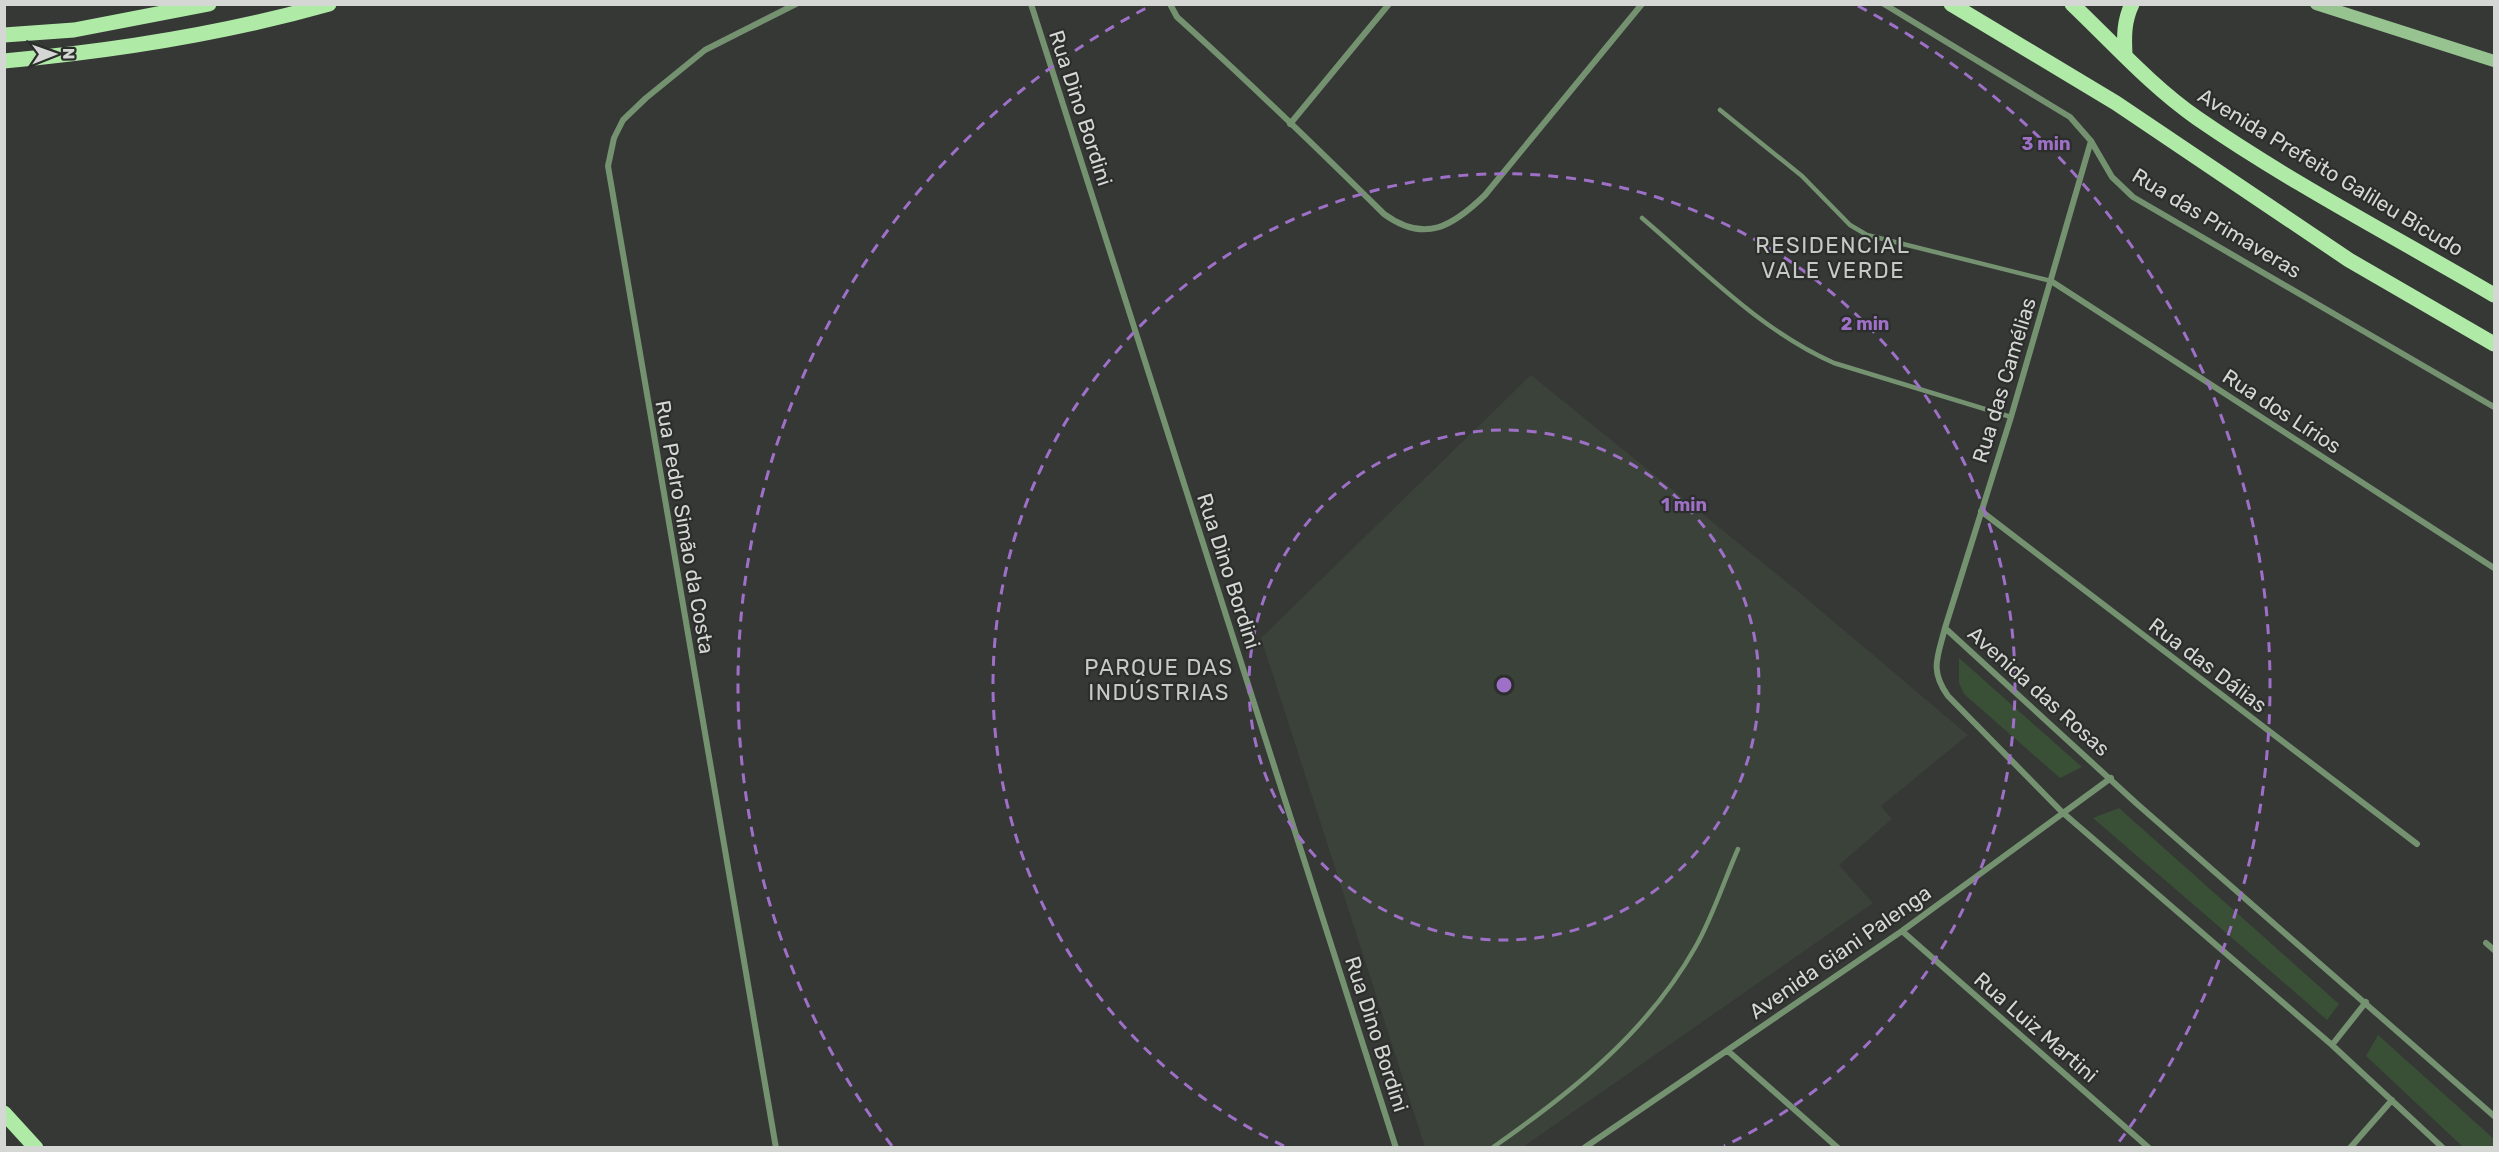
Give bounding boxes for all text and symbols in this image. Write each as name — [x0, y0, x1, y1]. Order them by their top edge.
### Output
north arrow — [24, 24, 84, 84]
street label: Rua Dino Bordini — [1044, 27, 1118, 189]
text: N — [59, 48, 78, 60]
street label: Avenida Prefeito Galileu Bicudo — [2194, 83, 2468, 261]
text: 3 min — [2022, 133, 2070, 155]
street label: Rua das Primaveras — [2128, 163, 2306, 283]
district label: RESIDENCIAL VALE VERDE — [1755, 232, 1911, 284]
street label: Rua das Camélias — [1967, 294, 2041, 466]
text: 2 min — [1841, 313, 1889, 335]
street label: Rua dos Lírios — [2218, 363, 2346, 459]
street label: Rua Pedro Simão da Costa — [650, 398, 720, 656]
street label: Rua Dino Bordini — [1192, 490, 1266, 652]
text: 1 min — [1661, 494, 1707, 516]
street label: Rua das Dálias — [2144, 612, 2272, 718]
street label: Avenida das Rosas — [1963, 621, 2115, 761]
district label: PARQUE DAS INDÚSTRIAS — [1084, 654, 1234, 706]
centre of rings — [1494, 675, 1514, 695]
street label: Avenida Giani Palenga — [1744, 880, 1936, 1024]
street label: Rua Dino Bordini — [1340, 953, 1414, 1115]
street label: Rua Luiz Martini — [1969, 967, 2103, 1087]

